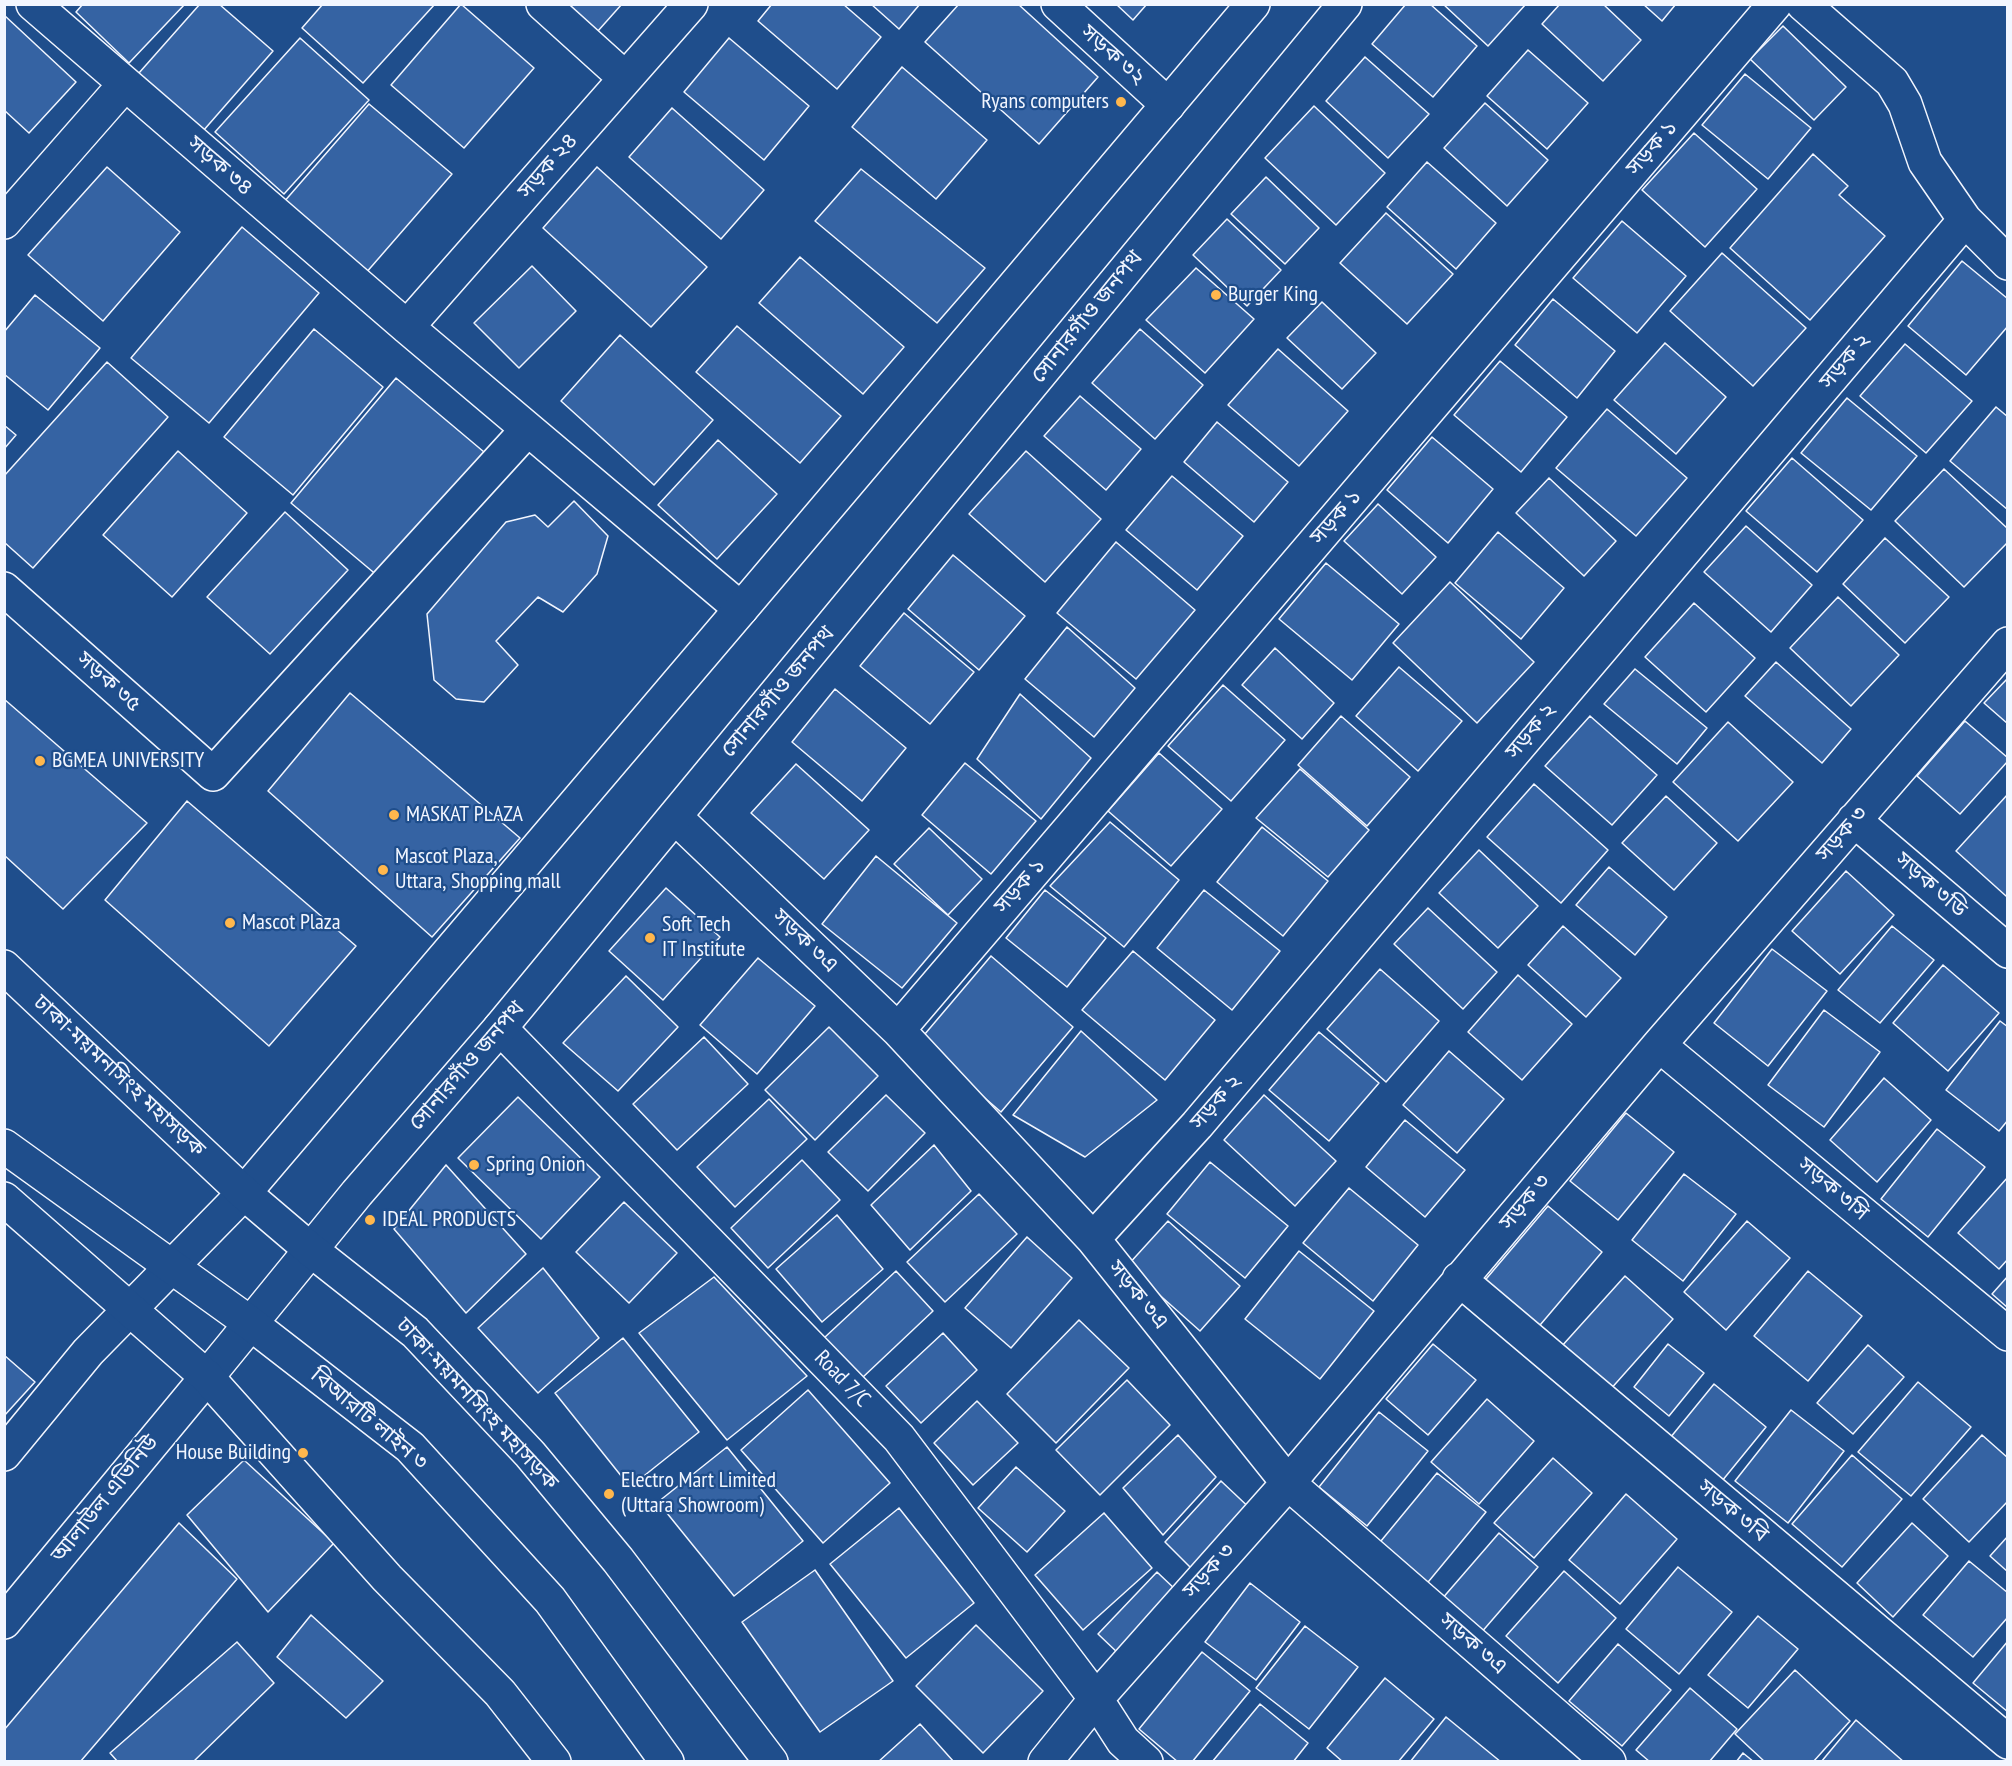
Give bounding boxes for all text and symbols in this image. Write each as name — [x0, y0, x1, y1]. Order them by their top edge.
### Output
street label: সড়ক ৩২ — [1075, 19, 1151, 91]
place label: Ryans computers — [981, 89, 1109, 115]
marker: Ryans computers — [1114, 95, 1128, 109]
street label: সড়ক ১ — [1621, 115, 1683, 181]
street label: সড়ক ২৪ — [513, 128, 583, 204]
street label: সড়ক ৩৪ — [182, 131, 258, 201]
street label: সোনারগাঁও জনপথ — [1026, 245, 1148, 389]
place label: Burger King — [1228, 282, 1318, 308]
marker: Burger King — [1209, 288, 1223, 302]
street label: সড়ক ২ — [1814, 328, 1876, 394]
street label: সড়ক ১ — [1305, 484, 1367, 550]
street label: সোনারগাঁও জনপথ — [716, 621, 840, 763]
street label: সড়ক ৩৫ — [71, 646, 147, 718]
street label: সড়ক ২ — [1500, 698, 1562, 764]
place label: BGMEA UNIVERSITY — [52, 748, 204, 774]
marker: BGMEA UNIVERSITY — [33, 754, 47, 768]
street label: সড়ক ৩ — [1811, 801, 1873, 867]
place label: MASKAT PLAZA — [406, 802, 523, 828]
marker: MASKAT PLAZA — [387, 808, 401, 822]
place label: Mascot Plaza, Uttara, Shopping mall — [395, 844, 561, 896]
street label: সড়ক ৩ডি — [1890, 847, 1972, 923]
street label: সড়ক ১ — [989, 853, 1051, 919]
marker: Mascot Plaza, Uttara, Shopping mall — [376, 863, 390, 877]
street label: সড়ক ৩এ — [767, 903, 843, 979]
place label: Mascot Plaza — [242, 910, 340, 936]
place label: Soft Tech IT Institute — [662, 912, 745, 963]
marker: Mascot Plaza — [223, 916, 237, 930]
marker: Soft Tech IT Institute — [643, 931, 657, 945]
street label: ঢাকা-ময়মনসিংহ মহাসড়ক — [27, 989, 211, 1163]
street label: সোনারগাঁও জনপথ — [404, 996, 530, 1136]
street label: সড়ক ২ — [1185, 1069, 1247, 1135]
place label: Spring Onion — [486, 1152, 585, 1178]
street label: সড়ক ৩সি — [1792, 1152, 1874, 1226]
marker: Spring Onion — [467, 1158, 481, 1172]
street label: সড়ক ৩ — [1494, 1169, 1556, 1235]
place label: IDEAL PRODUCTS — [382, 1207, 516, 1233]
marker: IDEAL PRODUCTS — [363, 1213, 377, 1227]
street label: সড়ক ৩এ — [1102, 1255, 1174, 1335]
street label: ঢাকা-ময়মনসিংহ মহাসড়ক — [390, 1312, 564, 1496]
street label: Road 7/C — [809, 1345, 875, 1413]
street label: বিআরটি লাইন ৩ — [305, 1362, 433, 1476]
street label: আলাউল এভিনিউ — [46, 1430, 164, 1568]
place label: House Building — [176, 1440, 291, 1466]
marker: House Building — [296, 1446, 310, 1460]
place label: Electro Mart Limited (Uttara Showroom) — [621, 1468, 776, 1520]
street label: সড়ক ৩বি — [1692, 1474, 1774, 1548]
marker: Electro Mart Limited (Uttara Showroom) — [602, 1487, 616, 1501]
street label: সড়ক ৩ — [1178, 1538, 1240, 1604]
street label: সড়ক ৩এ — [1434, 1608, 1512, 1680]

